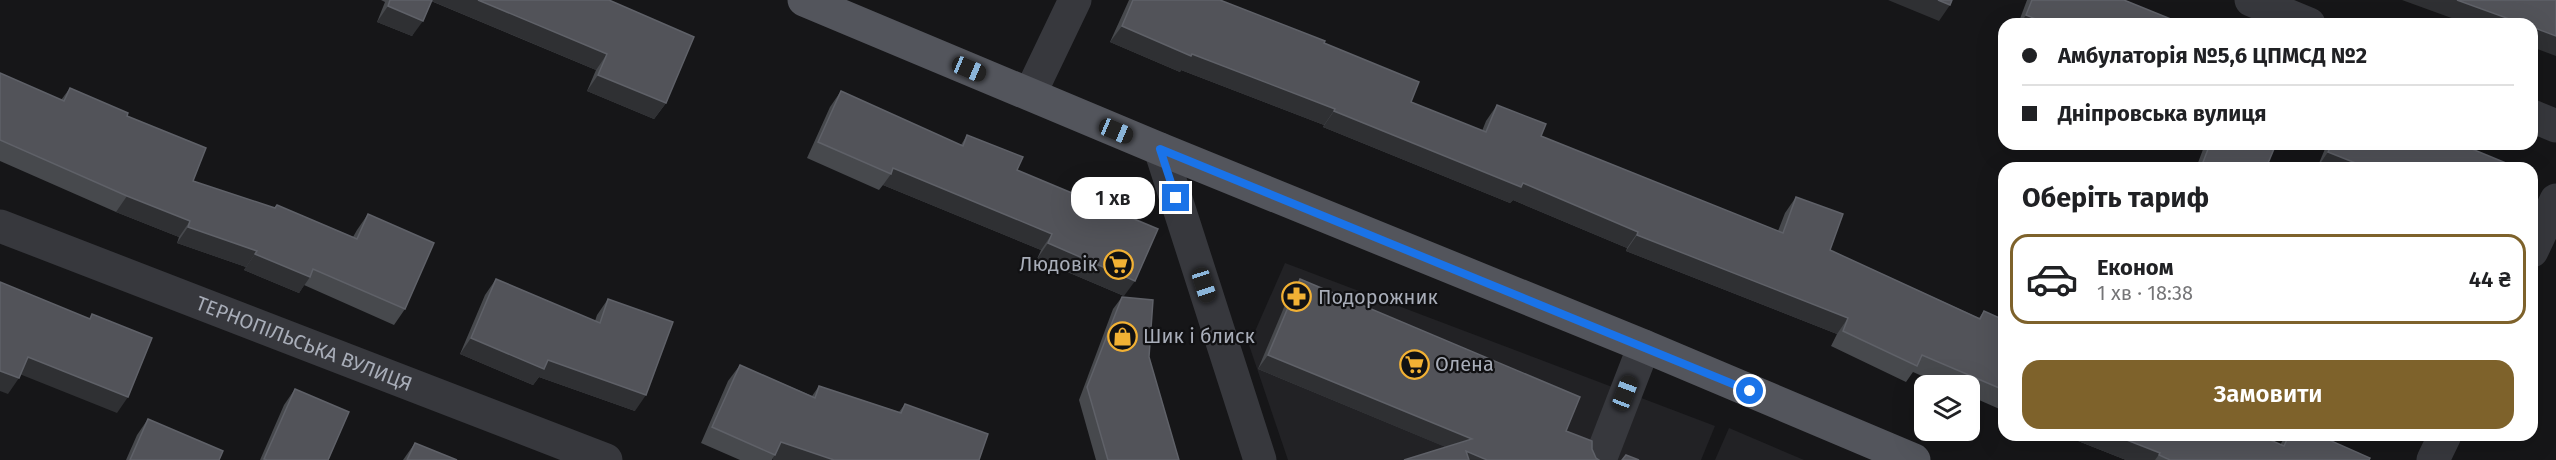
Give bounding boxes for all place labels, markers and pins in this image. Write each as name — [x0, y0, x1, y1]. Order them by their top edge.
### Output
supermarket icon: Людовік — [1103, 248, 1135, 280]
place label: Людовік — [1019, 252, 1099, 276]
pharmacy icon: Подорожник — [1281, 281, 1313, 313]
place label: Подорожник — [1318, 285, 1438, 309]
shop icon: Шик і блиск — [1106, 320, 1138, 352]
place label: Шик і блиск — [1143, 324, 1256, 348]
supermarket icon: Олена — [1398, 348, 1430, 380]
place label: Олена — [1435, 352, 1494, 376]

